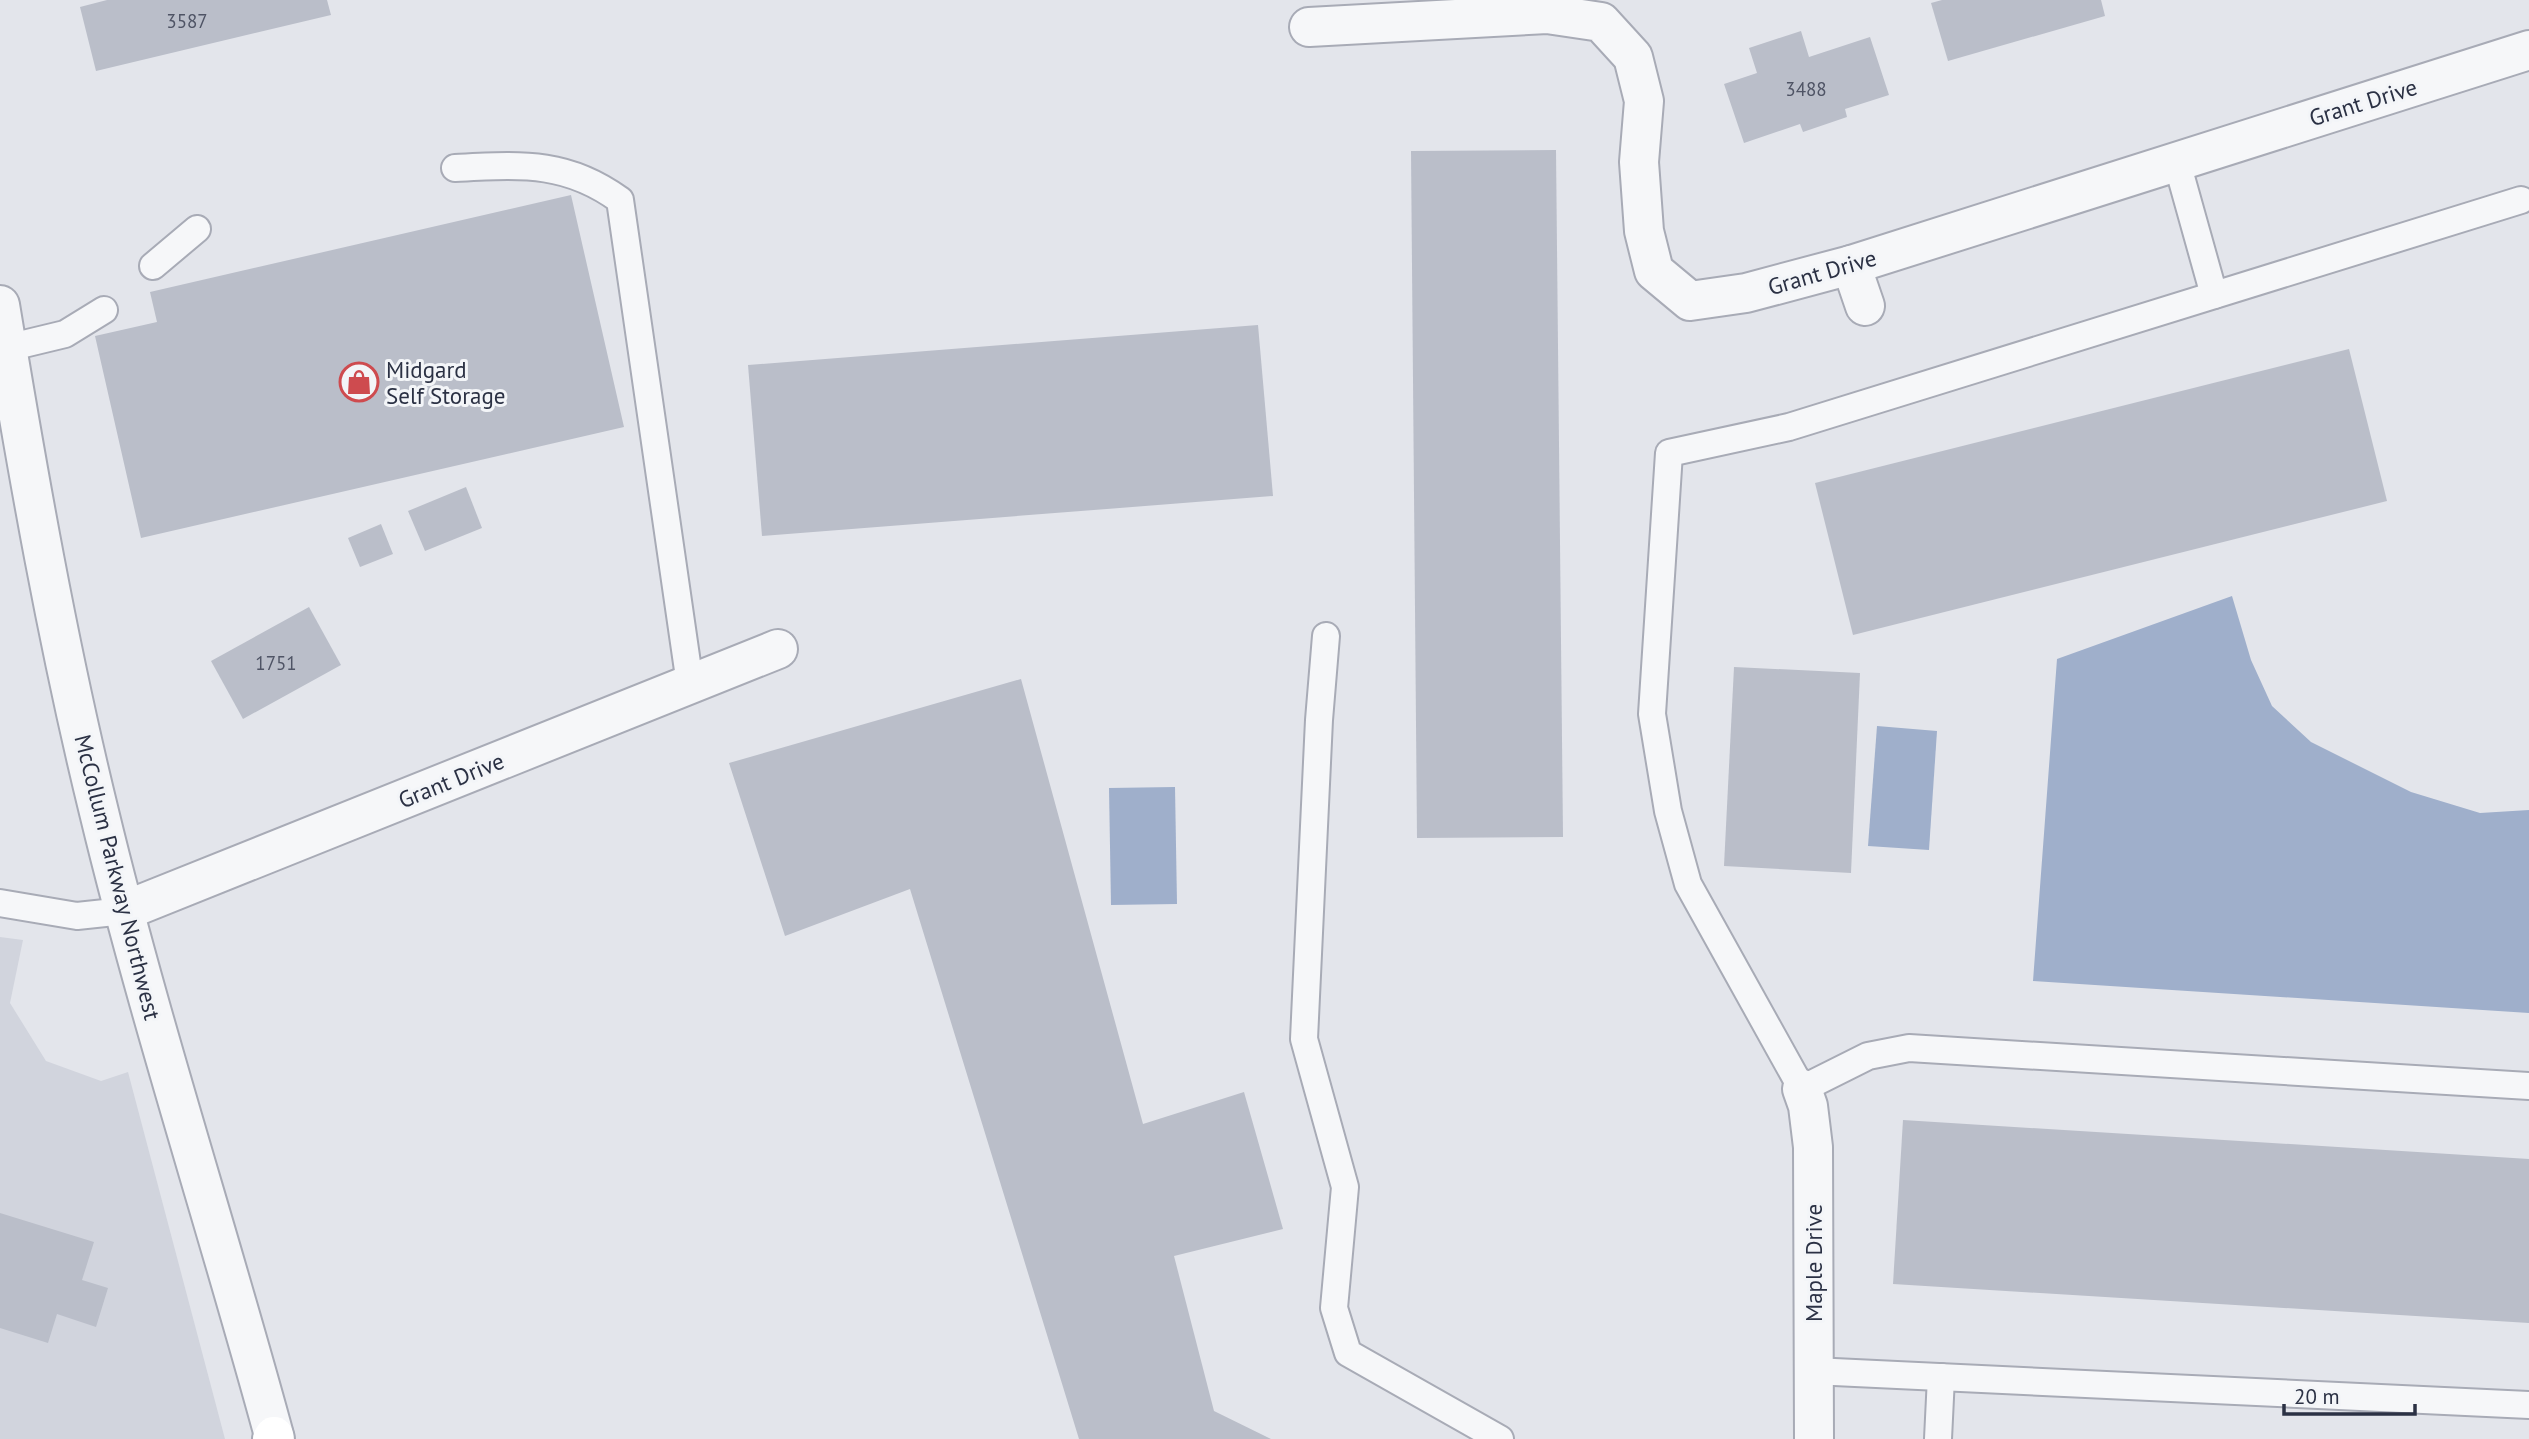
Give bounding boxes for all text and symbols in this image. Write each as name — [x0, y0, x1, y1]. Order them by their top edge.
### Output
house number: 3587 — [166, 9, 208, 33]
street label: Grant Drive — [2306, 72, 2420, 132]
house number: 3488 — [1785, 77, 1827, 101]
street label: Grant Drive — [1764, 243, 1880, 301]
place label: Midgard Self Storage — [386, 355, 505, 410]
shop icon: Midgard Self Storage — [338, 361, 380, 403]
house number: 1751 — [255, 651, 297, 675]
street label: McCollum Parkway Northwest — [68, 731, 168, 1023]
street label: Grant Drive — [394, 746, 508, 814]
street label: Maple Drive — [1799, 1204, 1828, 1322]
scale bar — [2284, 1372, 2415, 1416]
text: 20 m — [2294, 1383, 2340, 1410]

